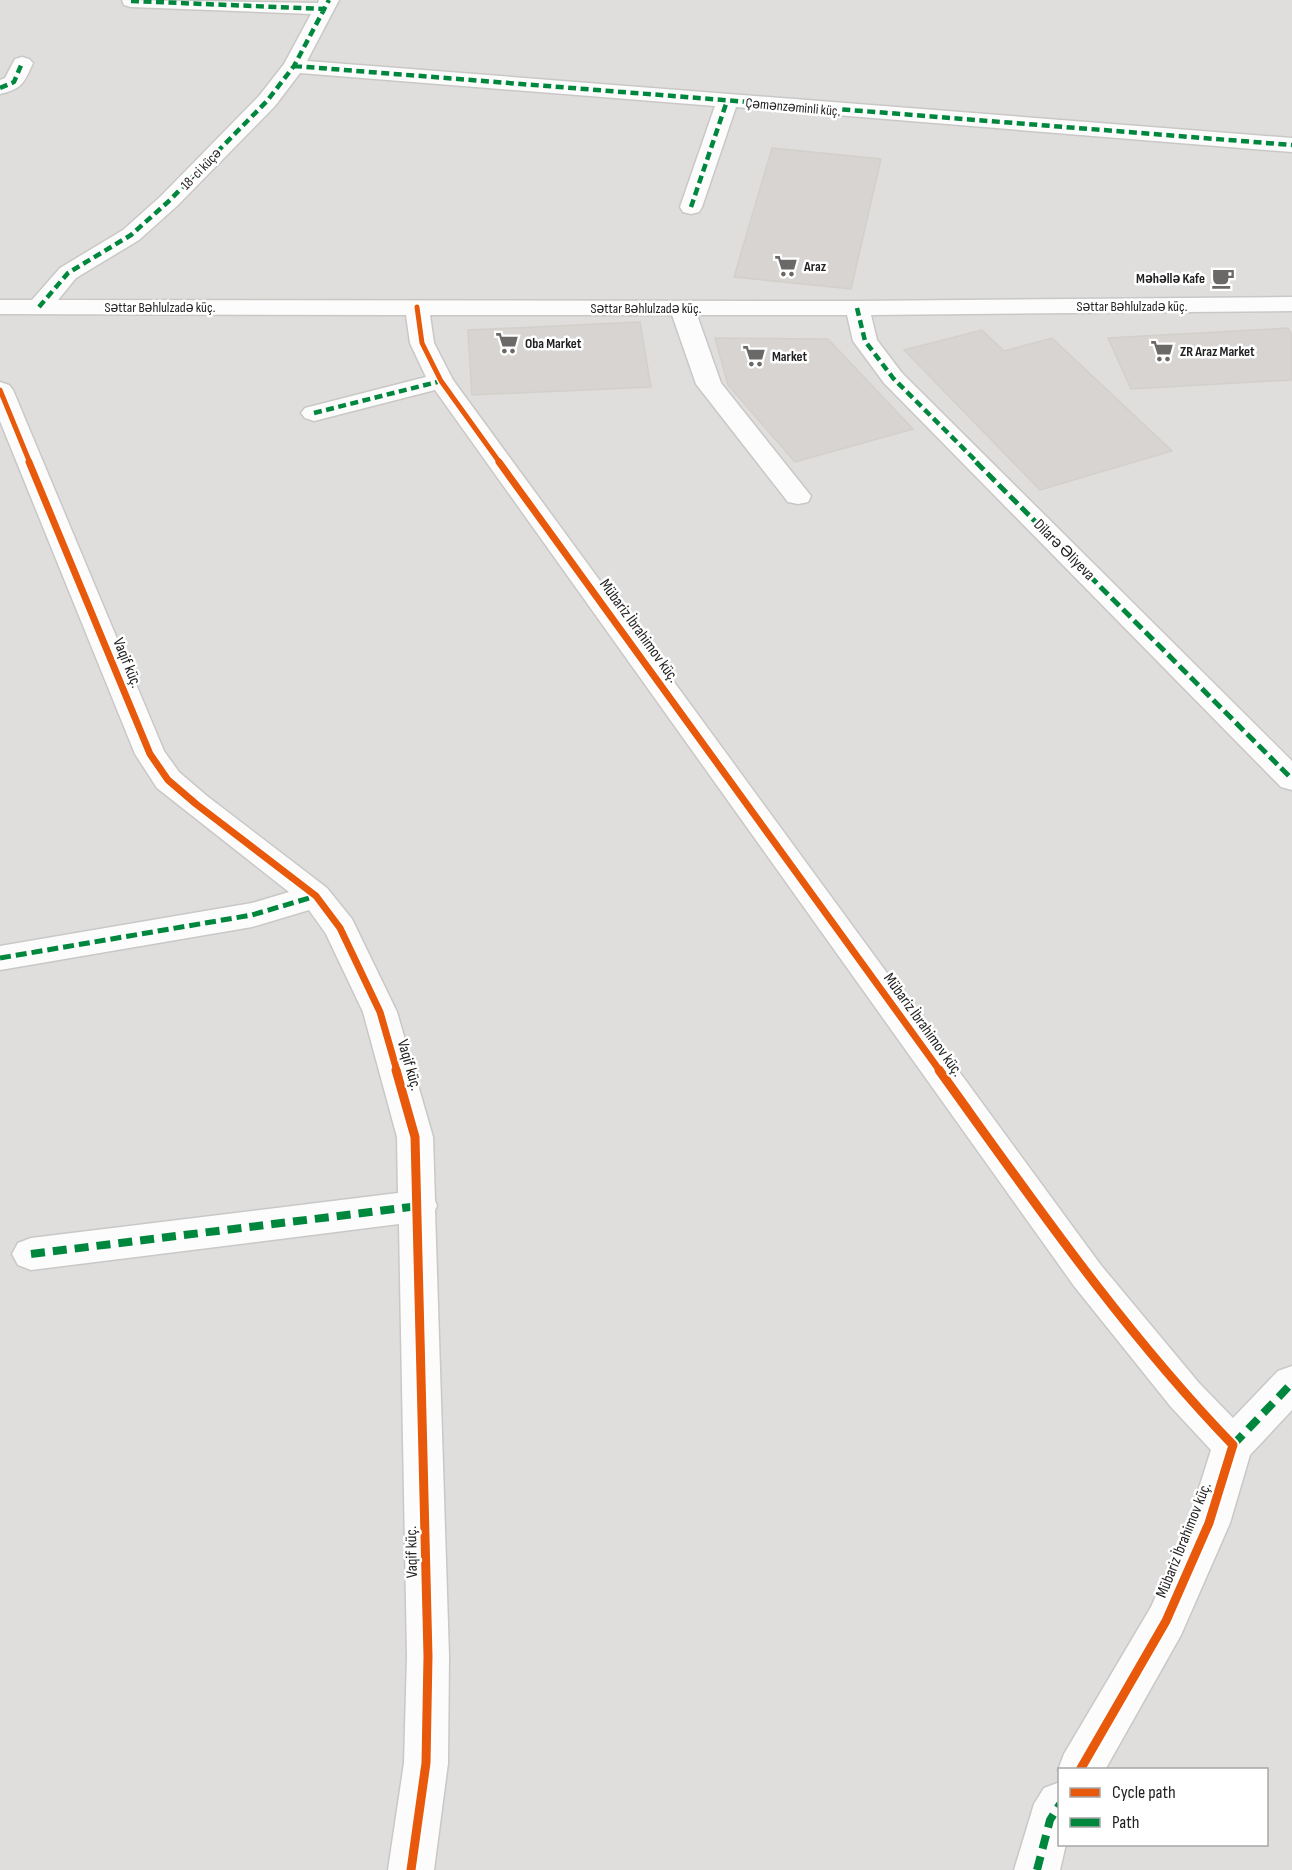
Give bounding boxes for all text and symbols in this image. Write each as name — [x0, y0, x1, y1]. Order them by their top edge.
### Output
street label: Çəmənzəminli küç. — [745, 94, 841, 120]
street label: 18-ci küçə — [177, 145, 225, 193]
supermarket icon: Araz — [773, 253, 799, 279]
place label: Araz — [803, 258, 827, 275]
cafe icon: Məhəllə Kafe — [1210, 265, 1236, 291]
place label: Məhəllə Kafe — [1136, 270, 1205, 287]
street label: Səttar Bəhlulzadə küç. — [1077, 298, 1187, 315]
street label: Səttar Bəhlulzadə küç. — [105, 299, 215, 316]
street label: Səttar Bəhlulzadə küç. — [591, 300, 701, 317]
supermarket icon: Oba Market — [494, 330, 520, 356]
place label: Oba Market — [525, 335, 582, 352]
supermarket icon: ZR Araz Market — [1149, 338, 1175, 364]
supermarket icon: Market — [741, 343, 767, 369]
place label: ZR Araz Market — [1180, 343, 1255, 360]
place label: Market — [772, 348, 808, 365]
street label: Dilarə Əliyeva — [1029, 515, 1099, 585]
street label: Mübariz İbrahimov küç. — [595, 576, 683, 686]
street label: Vaqif küç. — [108, 635, 146, 691]
street label: Mübariz İbrahimov küç. — [879, 970, 967, 1080]
street label: Vaqif küç. — [393, 1037, 425, 1093]
street label: Mübariz İbrahimov küç. — [1152, 1479, 1216, 1601]
street label: Vaqif küç. — [402, 1526, 422, 1578]
legend — [1058, 1768, 1268, 1846]
text: Cycle path — [1112, 1782, 1176, 1803]
text: Path — [1112, 1812, 1140, 1833]

